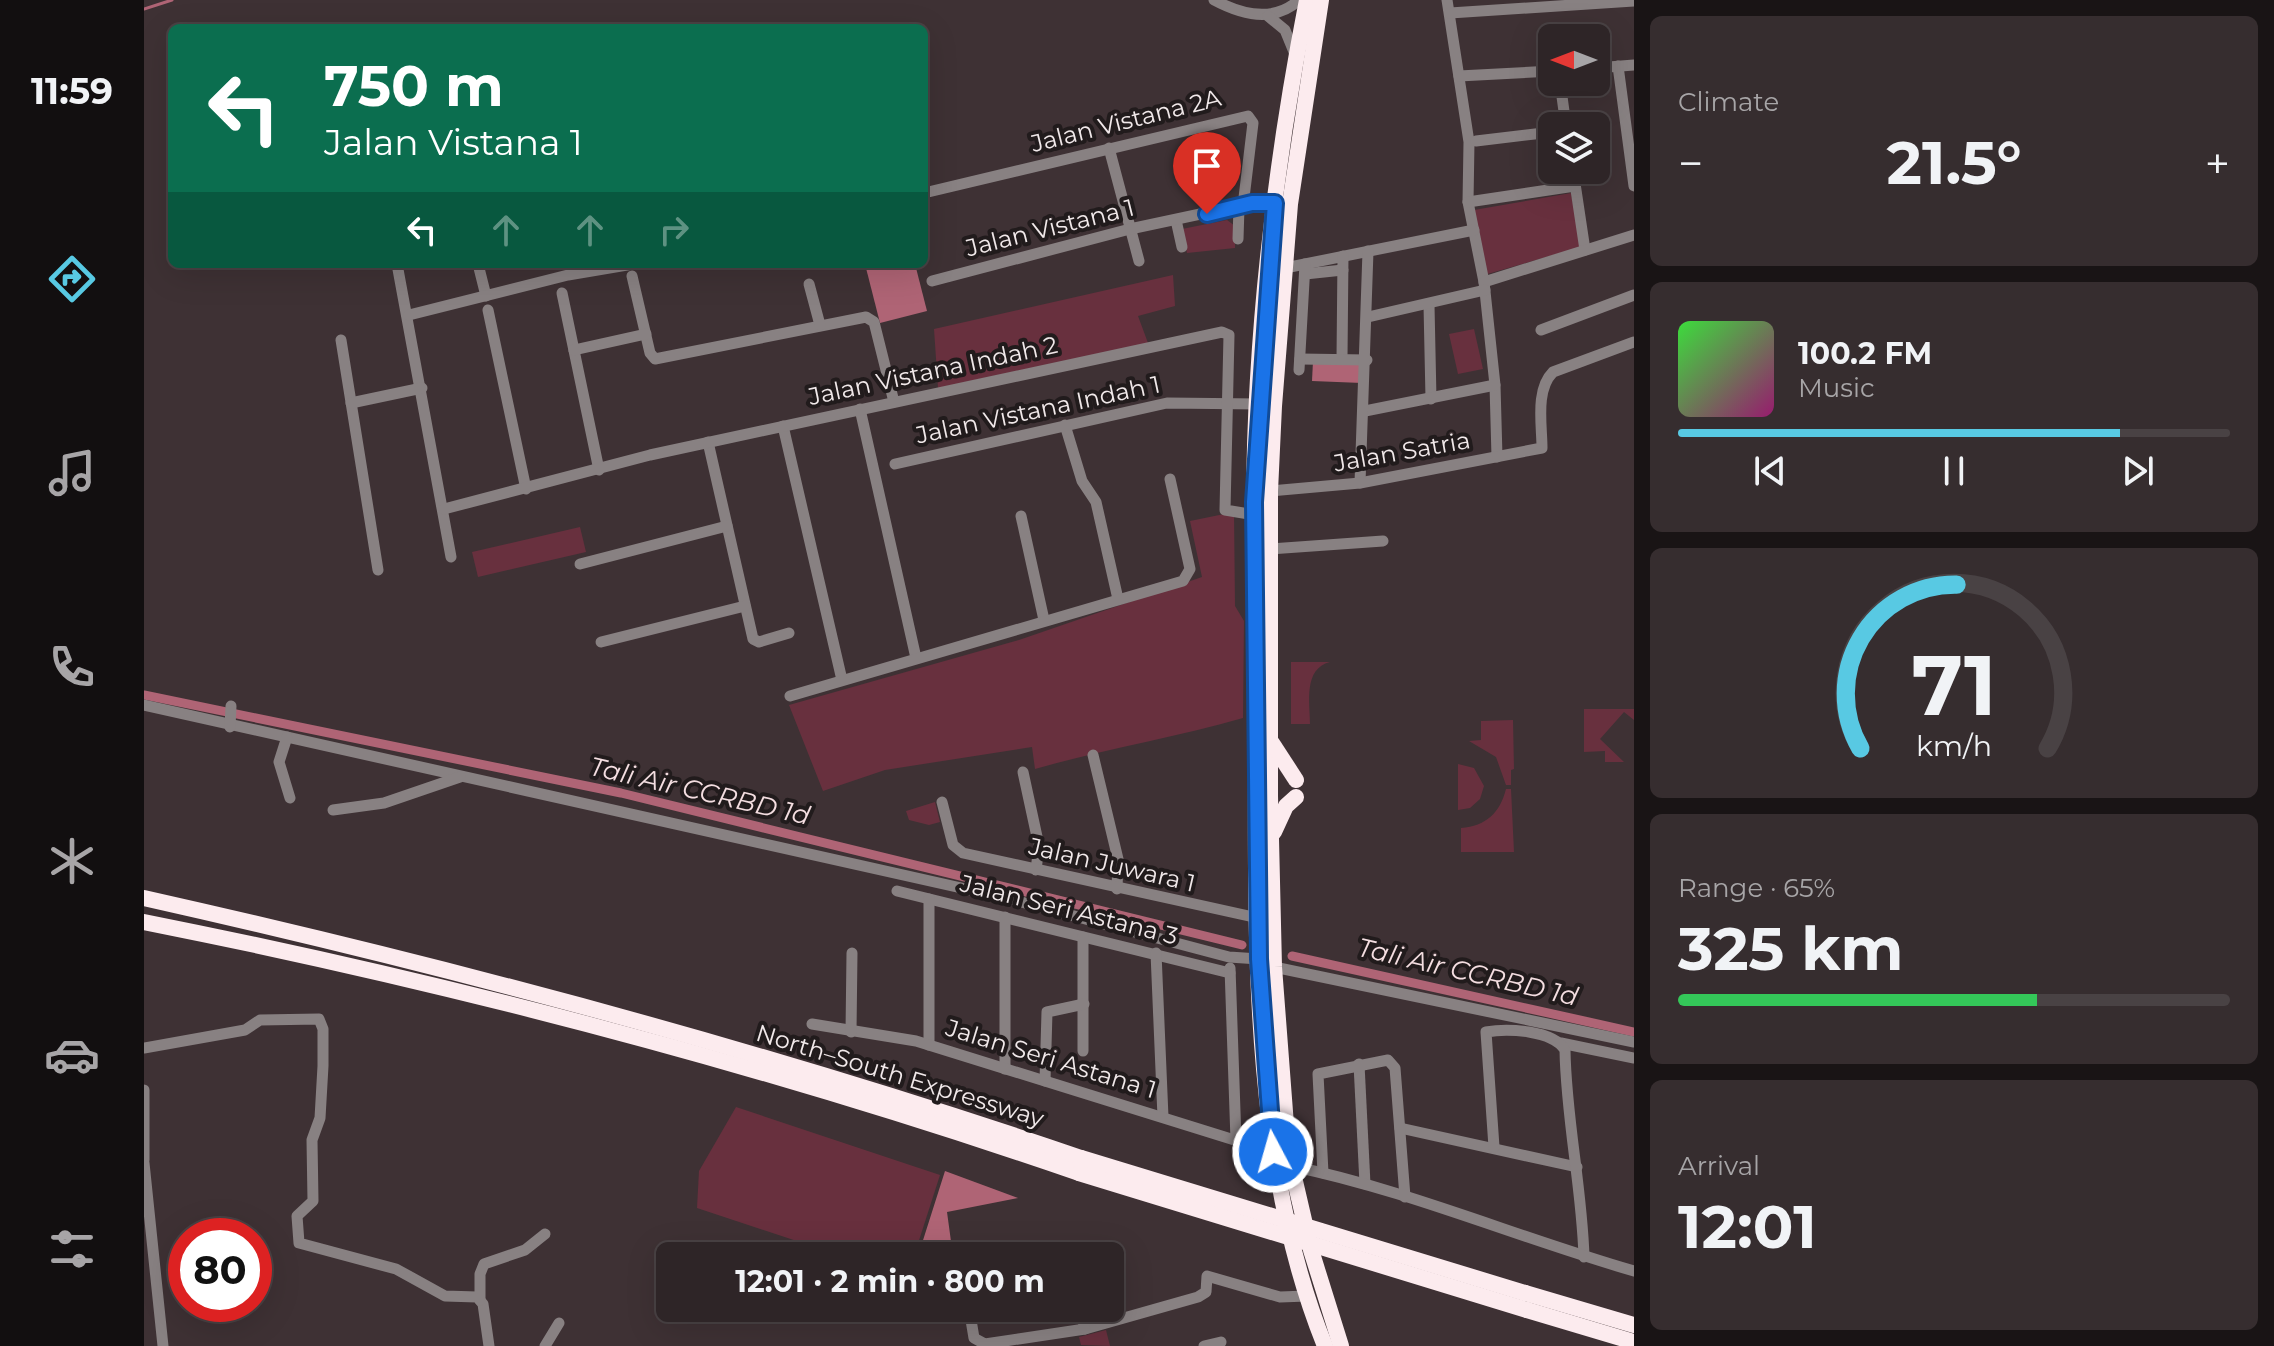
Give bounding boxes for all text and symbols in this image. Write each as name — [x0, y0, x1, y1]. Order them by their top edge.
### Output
north arrow — [1538, 24, 1610, 96]
map controls — [1538, 24, 1610, 184]
text: 750 m — [324, 52, 504, 120]
icon: left — [192, 56, 296, 160]
text: 11:59 — [31, 69, 113, 113]
street label: Jalan Vistana 2A — [1027, 83, 1225, 158]
text: Climate — [1678, 86, 1779, 118]
button: layers — [1538, 112, 1610, 184]
text: Jalan Vistana 1 — [324, 120, 583, 164]
text: 21.5° — [1886, 126, 2022, 199]
pin — [1173, 132, 1241, 214]
text: − — [1678, 136, 1703, 190]
text: + — [2205, 136, 2230, 190]
icon: arrive — [1185, 144, 1229, 188]
street label: Jalan Vistana 1 — [962, 193, 1137, 263]
icon: left — [400, 208, 444, 252]
icon: ahead — [484, 208, 528, 252]
icon: ahead — [568, 208, 612, 252]
icon: right — [652, 208, 696, 252]
icon: directions — [44, 251, 100, 307]
street label: Jalan Vistana Indah 2 — [805, 330, 1060, 411]
text: 100.2 FM — [1798, 335, 1932, 372]
street label: Jalan Vistana Indah 1 — [912, 369, 1163, 450]
text: Music — [1798, 372, 1875, 404]
street label: Jalan Satria — [1330, 425, 1472, 478]
icon: music — [44, 445, 100, 501]
icon: previous — [1748, 449, 1792, 493]
icon: pause — [1932, 449, 1976, 493]
icon: next — [2116, 449, 2160, 493]
text: 71 — [1911, 634, 1997, 736]
icon: phone — [44, 639, 100, 695]
text: km/h — [1916, 728, 1992, 763]
water label: Tali Air CCRBD 1d — [587, 750, 814, 832]
street label: Jalan Juwara 1 — [1025, 831, 1198, 898]
icon: climate — [44, 833, 100, 889]
street label: Jalan Seri Astana 3 — [956, 868, 1181, 951]
text: Range · 65% — [1678, 872, 1835, 904]
text: 325 km — [1678, 912, 1903, 985]
water label: Tali Air CCRBD 1d — [1355, 931, 1582, 1013]
street label: Jalan Seri Astana 1 — [942, 1012, 1160, 1104]
street label: North–South Expressway — [753, 1018, 1048, 1133]
icon: car — [44, 1027, 100, 1083]
position arrow — [1231, 1110, 1315, 1194]
text: Arrival — [1678, 1150, 1760, 1182]
text: 12:01 — [1678, 1190, 1817, 1263]
speed limit sign: 80 — [168, 1218, 272, 1322]
icon: filters — [44, 1221, 100, 1277]
text: 12:01 · 2 min · 800 m — [735, 1263, 1045, 1300]

